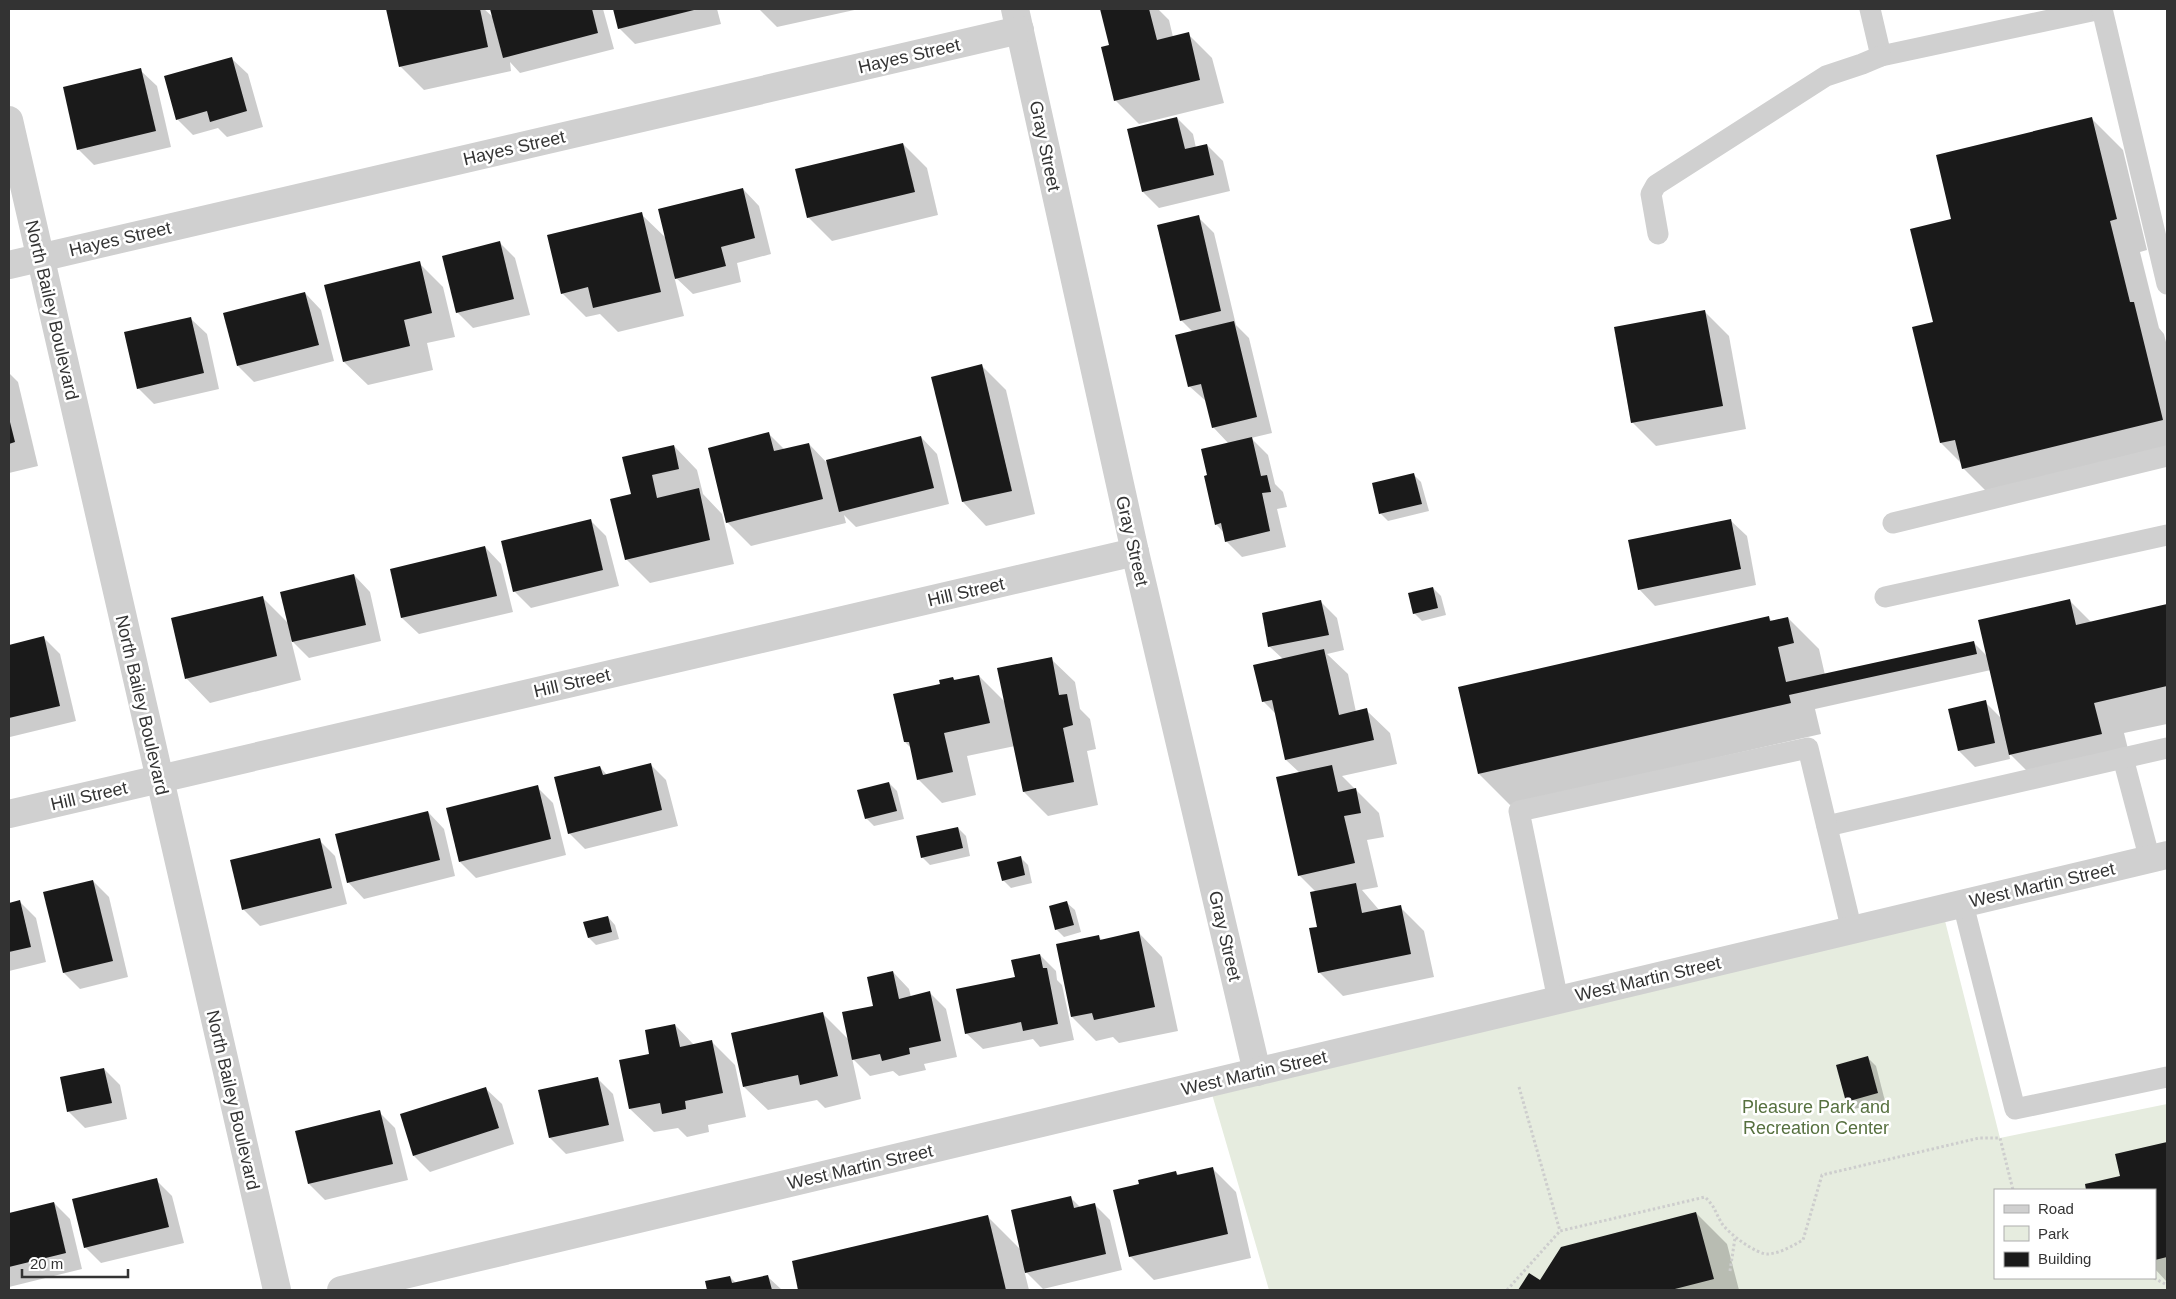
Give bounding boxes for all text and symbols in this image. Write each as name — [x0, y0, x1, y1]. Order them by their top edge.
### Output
street label: Hayes Street — [856, 35, 962, 77]
street label: Gray Street — [1026, 99, 1064, 193]
street label: Hayes Street — [461, 127, 567, 169]
street label: North Bailey Boulevard — [22, 218, 82, 402]
street label: Hayes Street — [67, 218, 173, 260]
street label: Gray Street — [1112, 494, 1152, 588]
street label: Hill Street — [926, 573, 1006, 611]
street label: North Bailey Boulevard — [112, 613, 172, 797]
street label: Hill Street — [532, 664, 612, 702]
street label: Hill Street — [49, 777, 129, 815]
street label: West Martin Street — [1967, 859, 2117, 911]
street label: Gray Street — [1205, 889, 1245, 983]
street label: West Martin Street — [1573, 953, 1723, 1005]
street label: North Bailey Boulevard — [203, 1008, 263, 1192]
street label: West Martin Street — [1179, 1047, 1329, 1099]
park label: Pleasure Park and Recreation Center — [1742, 1097, 1890, 1138]
street label: West Martin Street — [785, 1141, 935, 1193]
legend — [1994, 1189, 2156, 1279]
text: Road — [2038, 1200, 2074, 1217]
text: Park — [2038, 1225, 2069, 1242]
scale bar — [22, 1246, 129, 1278]
text: Building — [2038, 1250, 2091, 1267]
text: 20 m — [30, 1255, 63, 1272]

